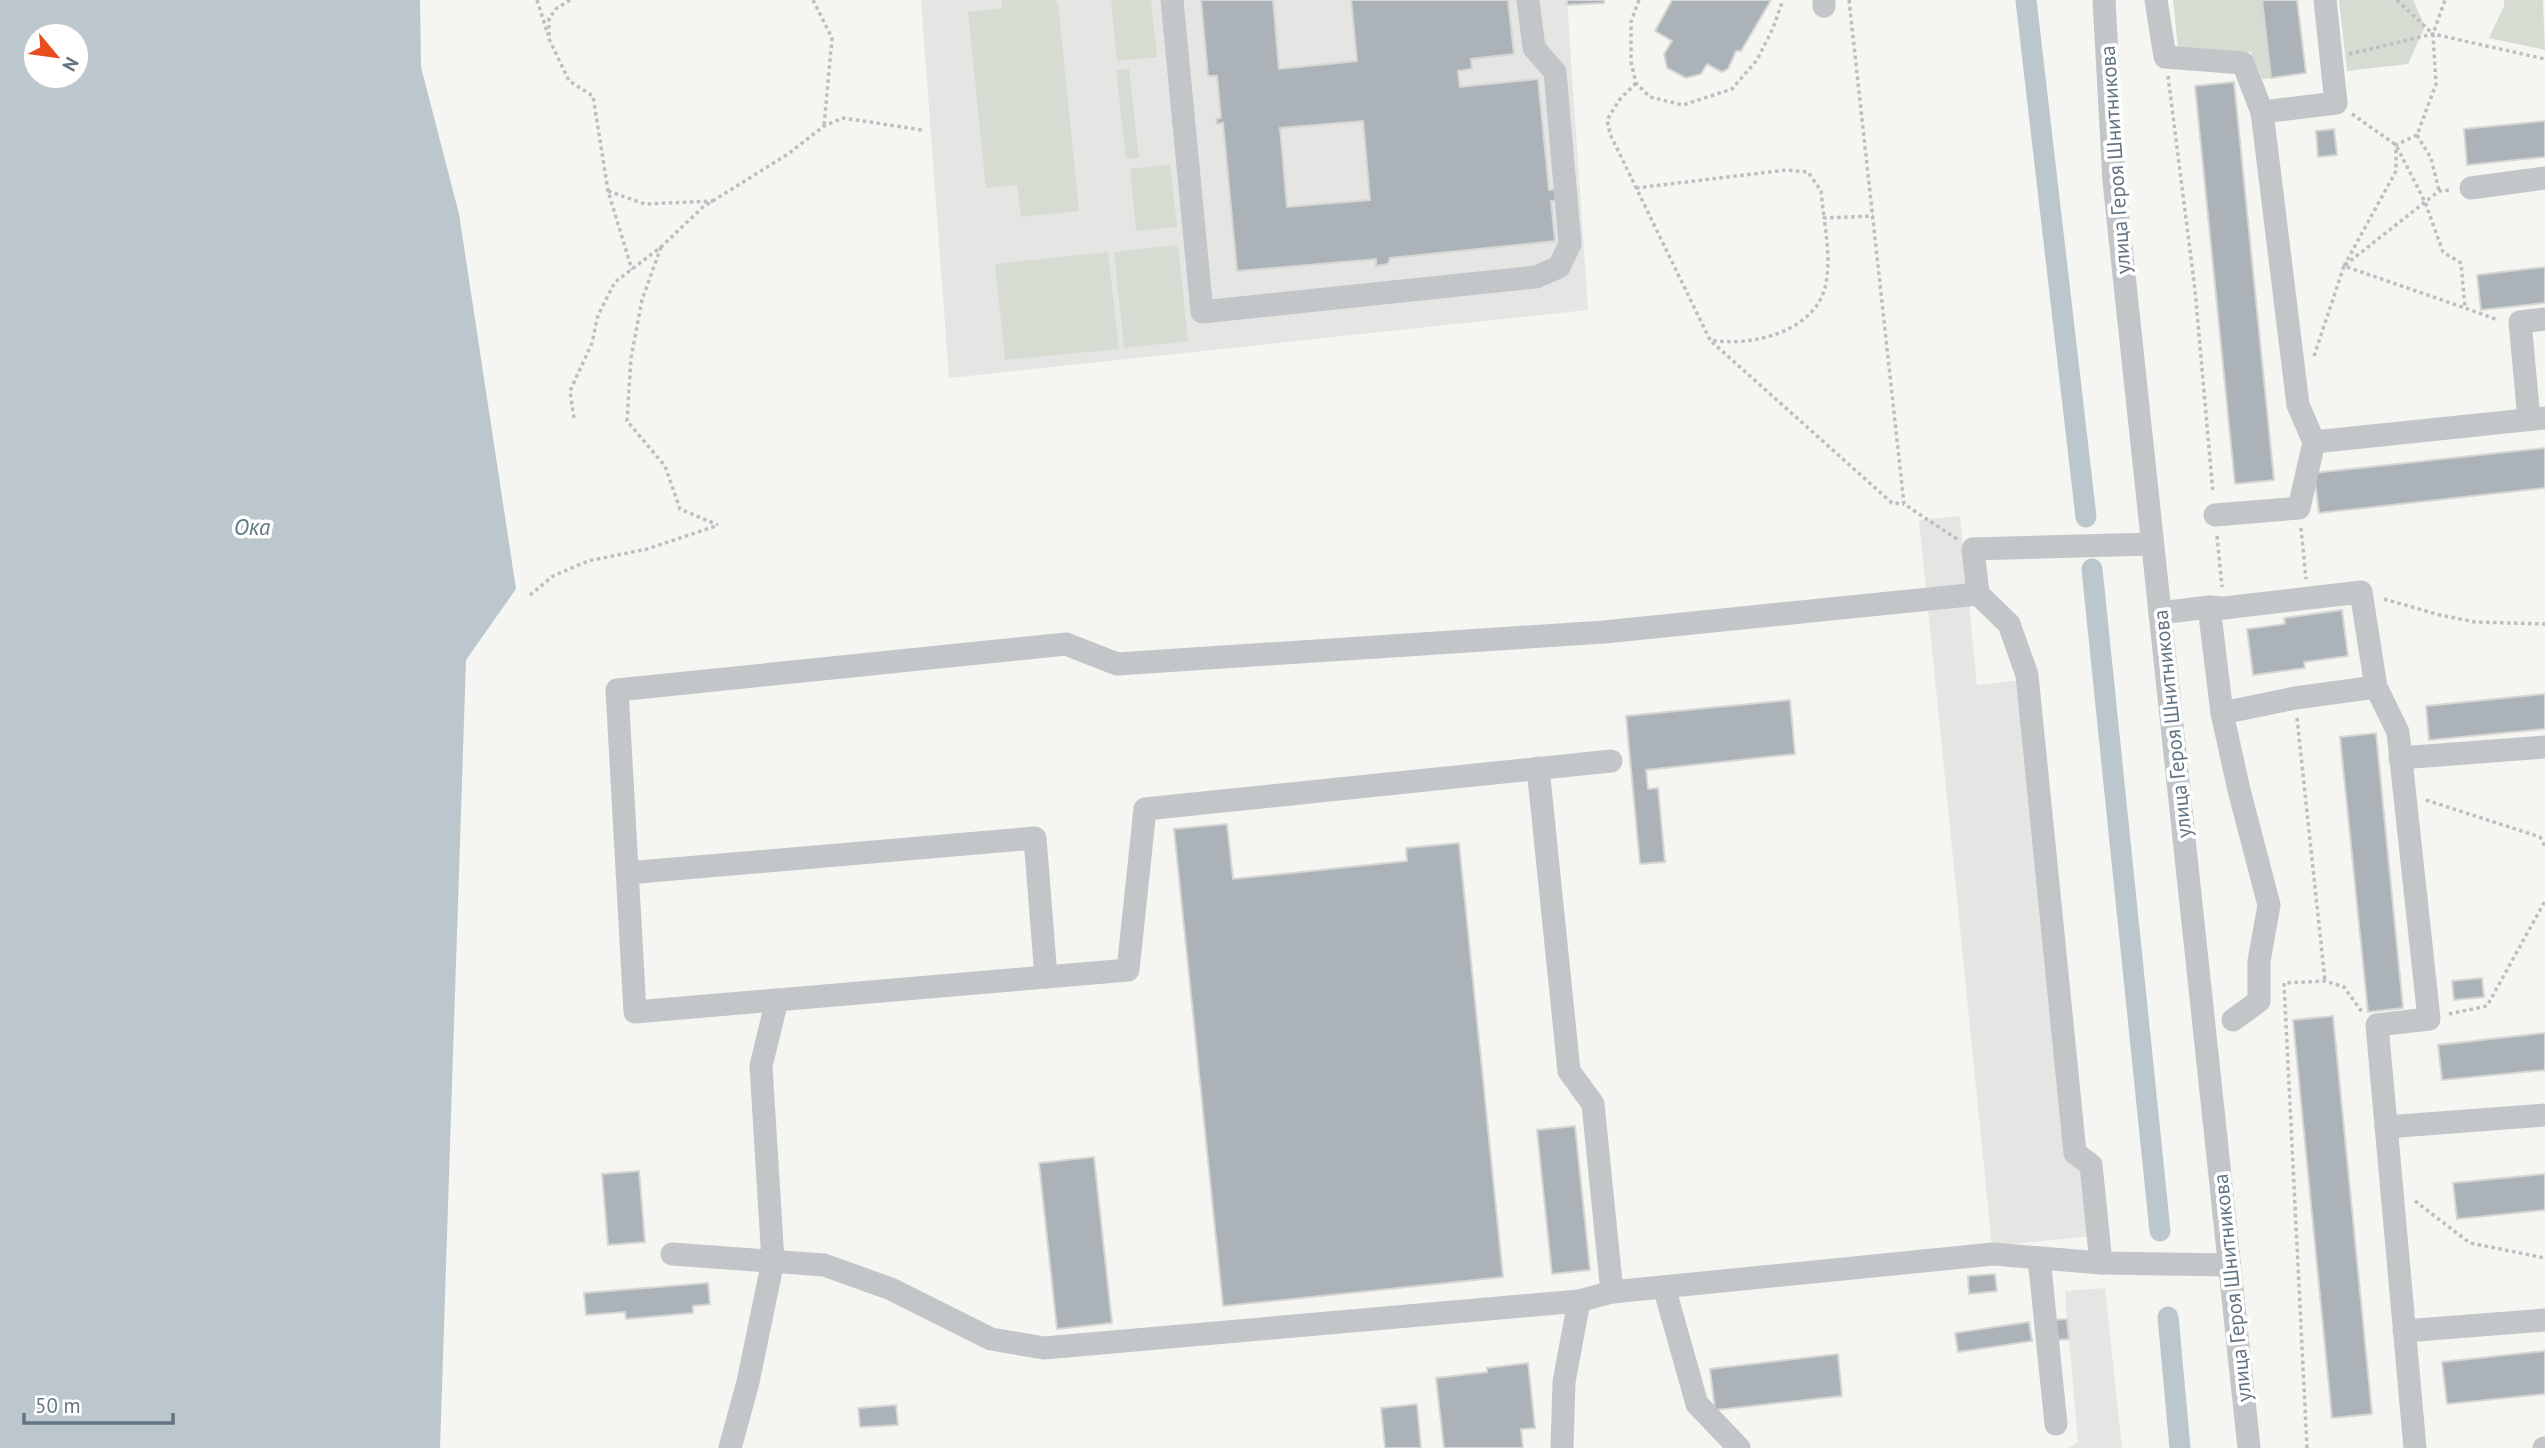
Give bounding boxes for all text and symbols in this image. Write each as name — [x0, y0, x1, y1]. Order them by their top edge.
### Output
north arrow — [21, 21, 91, 91]
street label: улица Героя Шнитникова — [2094, 45, 2136, 275]
text: N — [57, 53, 84, 76]
water label: Ока — [234, 512, 270, 541]
street label: улица Героя Шнитникова — [2147, 609, 2197, 839]
street label: улица Героя Шнитникова — [2207, 1173, 2257, 1403]
scale bar — [24, 1382, 173, 1426]
text: 50 m — [35, 1392, 81, 1419]

